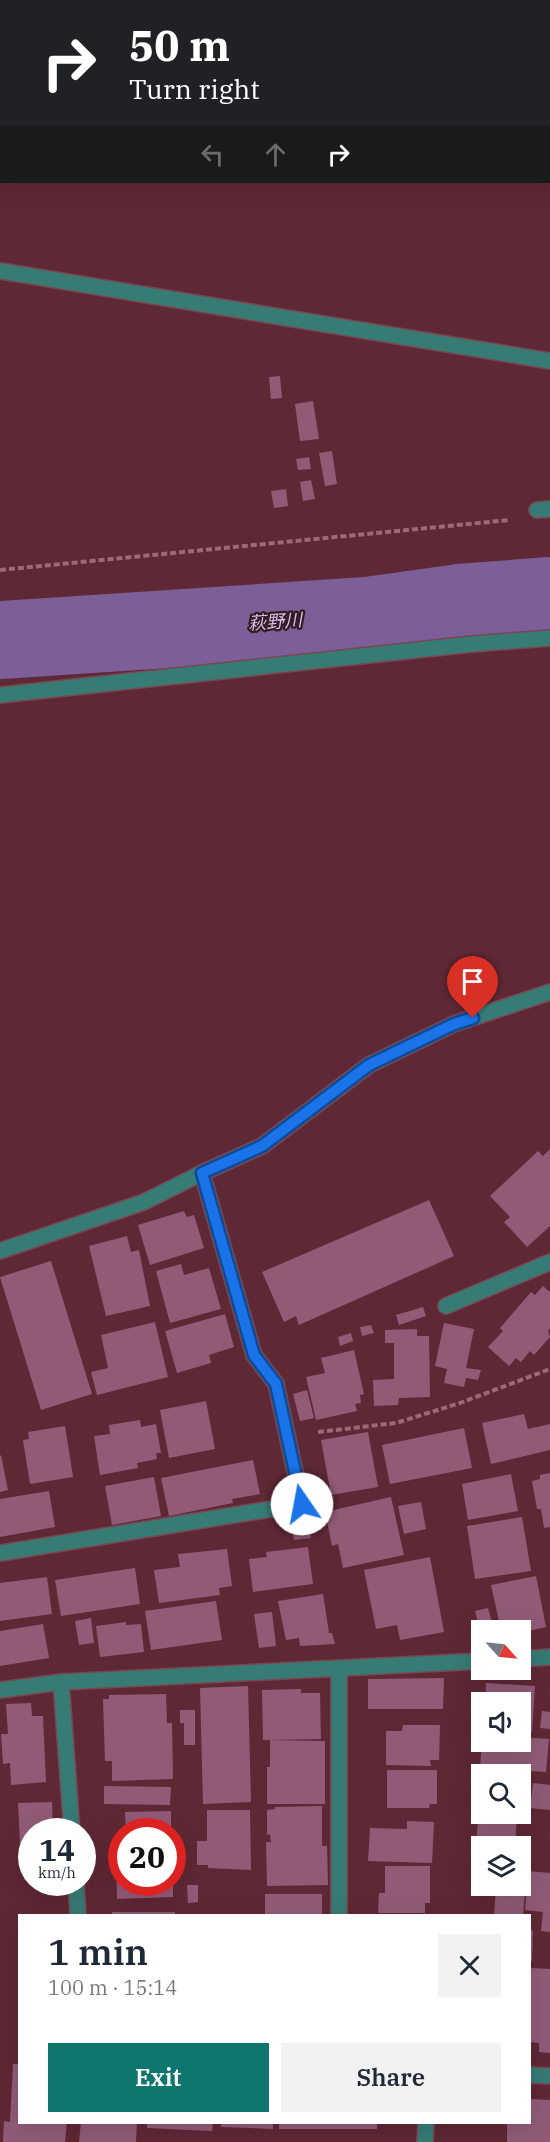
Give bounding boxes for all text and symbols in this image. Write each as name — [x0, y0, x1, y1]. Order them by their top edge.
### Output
text: 50 m — [129, 18, 230, 73]
icon: right — [30, 24, 108, 102]
text: Turn right — [129, 71, 260, 106]
icon: left — [196, 138, 229, 171]
icon: ahead — [259, 138, 292, 171]
icon: right — [322, 138, 355, 171]
water label: 萩野川 — [247, 608, 305, 635]
pin — [447, 956, 498, 1018]
icon: arrive — [456, 965, 489, 998]
position arrow — [270, 1472, 334, 1536]
north arrow — [471, 1620, 531, 1680]
map controls — [471, 1620, 531, 1896]
button: sound — [471, 1692, 531, 1752]
button: search — [471, 1764, 531, 1824]
speed limit sign: 20 — [108, 1818, 186, 1896]
text: 14 — [39, 1830, 75, 1869]
button: layers — [471, 1836, 531, 1896]
text: km/h — [38, 1863, 76, 1882]
text: 1 min — [48, 1928, 148, 1975]
button: close — [438, 1934, 501, 1997]
text: 100 m · 15:14 — [48, 1974, 177, 2001]
button: Exit — [48, 2043, 269, 2112]
button: Share — [281, 2043, 501, 2112]

